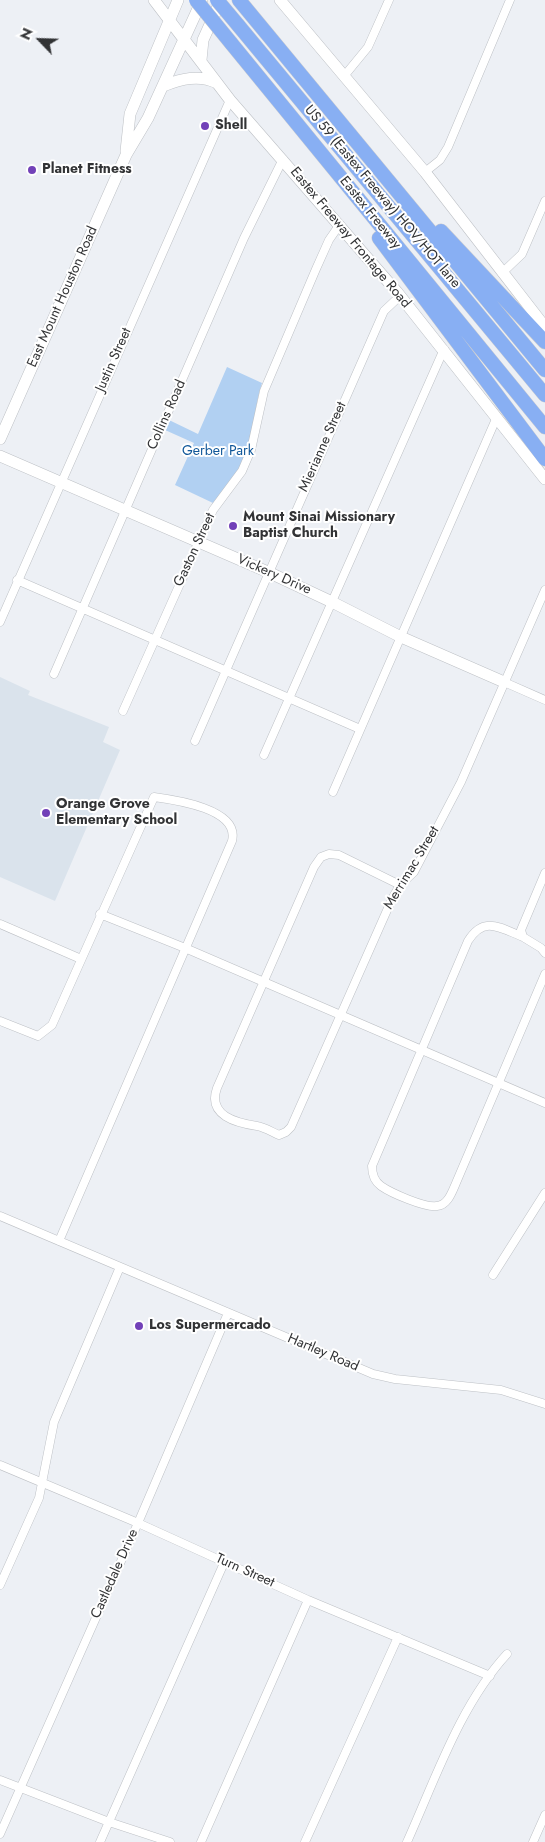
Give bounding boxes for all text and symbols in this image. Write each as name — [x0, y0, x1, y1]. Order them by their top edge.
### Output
north arrow — [15, 15, 65, 65]
text: N — [15, 25, 38, 43]
street label: US 59 (Eastex Freeway) HOV/HOT lane — [300, 102, 464, 292]
place label: Shell — [215, 118, 247, 134]
marker: Shell — [199, 120, 211, 132]
place label: Planet Fitness — [42, 162, 132, 178]
marker: Planet Fitness — [26, 164, 38, 176]
street label: Eastex Freeway Frontage Road — [286, 164, 414, 312]
street label: Eastex Freeway — [336, 173, 404, 253]
street label: East Mount Houston Road — [24, 224, 102, 370]
street label: Justin Street — [92, 325, 136, 395]
street label: Collins Road — [144, 377, 190, 453]
street label: Mierianne Street — [296, 399, 350, 495]
park label: Gerber Park — [182, 444, 254, 460]
place label: Mount Sinai Missionary Baptist Church — [243, 510, 395, 542]
street label: Gaston Street — [171, 511, 219, 589]
marker: Mount Sinai Missionary Baptist Church — [227, 520, 239, 532]
street label: Vickery Drive — [234, 551, 314, 599]
place label: Orange Grove Elementary School — [56, 797, 177, 830]
marker: Orange Grove Elementary School — [40, 807, 52, 819]
street label: Merrimac Street — [381, 823, 443, 913]
place label: Los Supermercado — [149, 1318, 271, 1334]
marker: Los Supermercado — [133, 1320, 145, 1332]
street label: Hartley Road — [285, 1330, 361, 1376]
street label: Castledale Drive — [88, 1527, 142, 1621]
street label: Turn Street — [213, 1551, 277, 1591]

